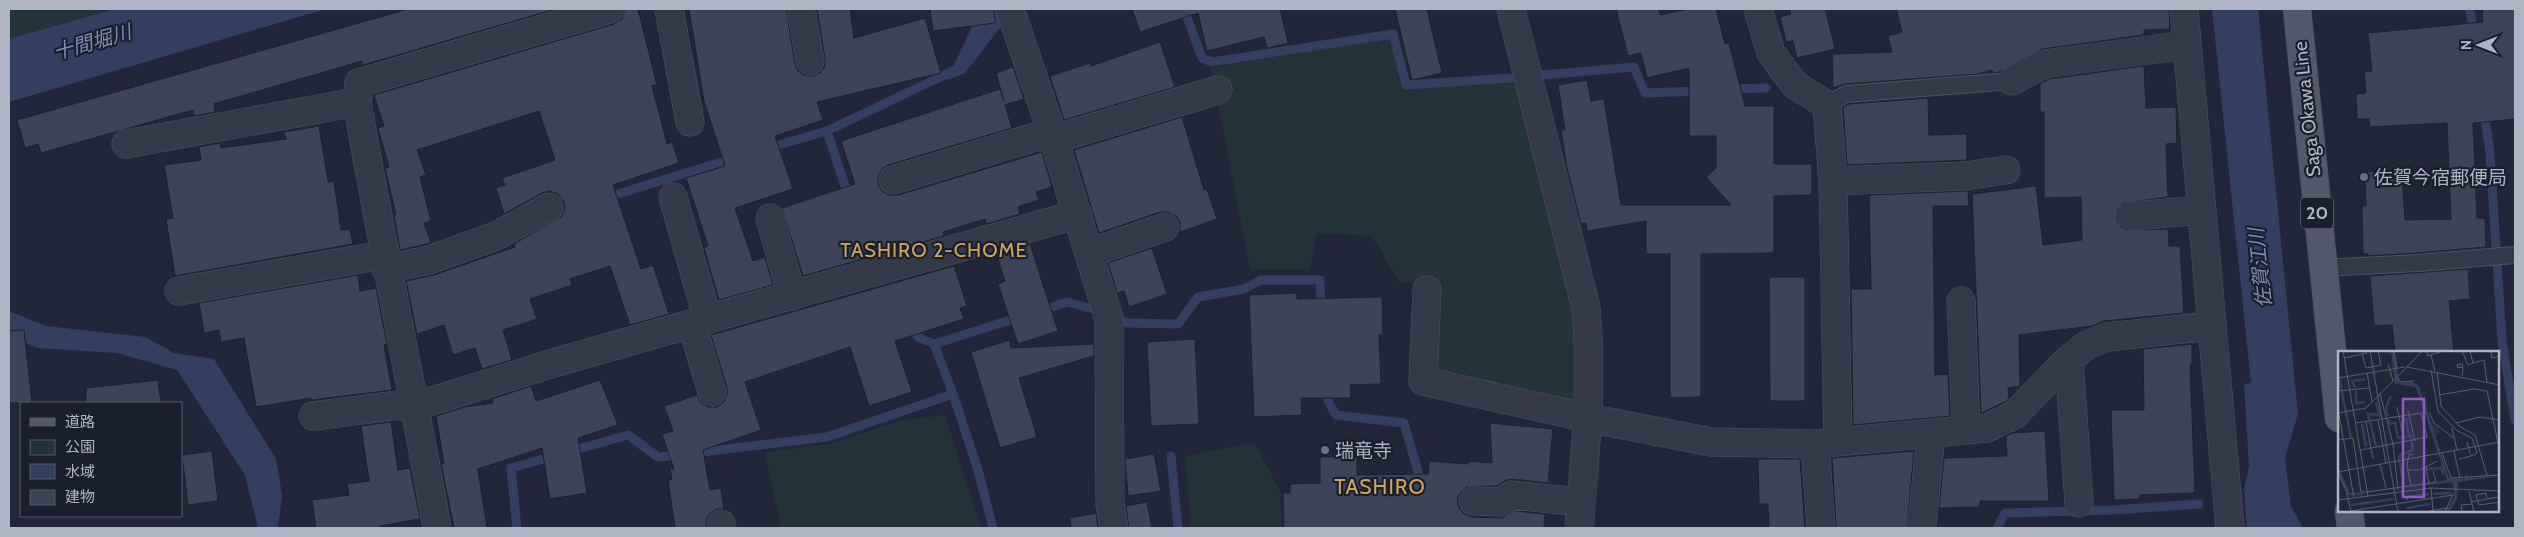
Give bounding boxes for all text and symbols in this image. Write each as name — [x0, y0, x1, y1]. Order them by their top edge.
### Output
water label: 十間堀川 — [50, 19, 136, 65]
north arrow — [2454, 20, 2504, 70]
street label: Saga Okawa Line — [2288, 40, 2326, 178]
text: N — [2457, 40, 2475, 50]
place label: 佐賀今宿郵便局 — [2374, 166, 2507, 189]
marker: 佐賀今宿郵便局 — [2358, 171, 2370, 183]
road number: 20 — [2301, 198, 2333, 228]
water label: 佐賀江川 — [2244, 225, 2276, 309]
district label: TASHIRO 2-CHOME — [840, 238, 1028, 262]
inset map — [2338, 351, 2499, 512]
legend — [20, 402, 182, 517]
text: 道路 — [65, 413, 95, 431]
text: 公園 — [65, 438, 95, 456]
place label: 瑞竜寺 — [1335, 439, 1392, 462]
marker: 瑞竜寺 — [1319, 444, 1331, 456]
text: 水域 — [65, 463, 95, 481]
district label: TASHIRO — [1334, 474, 1426, 499]
text: 建物 — [65, 488, 95, 506]

